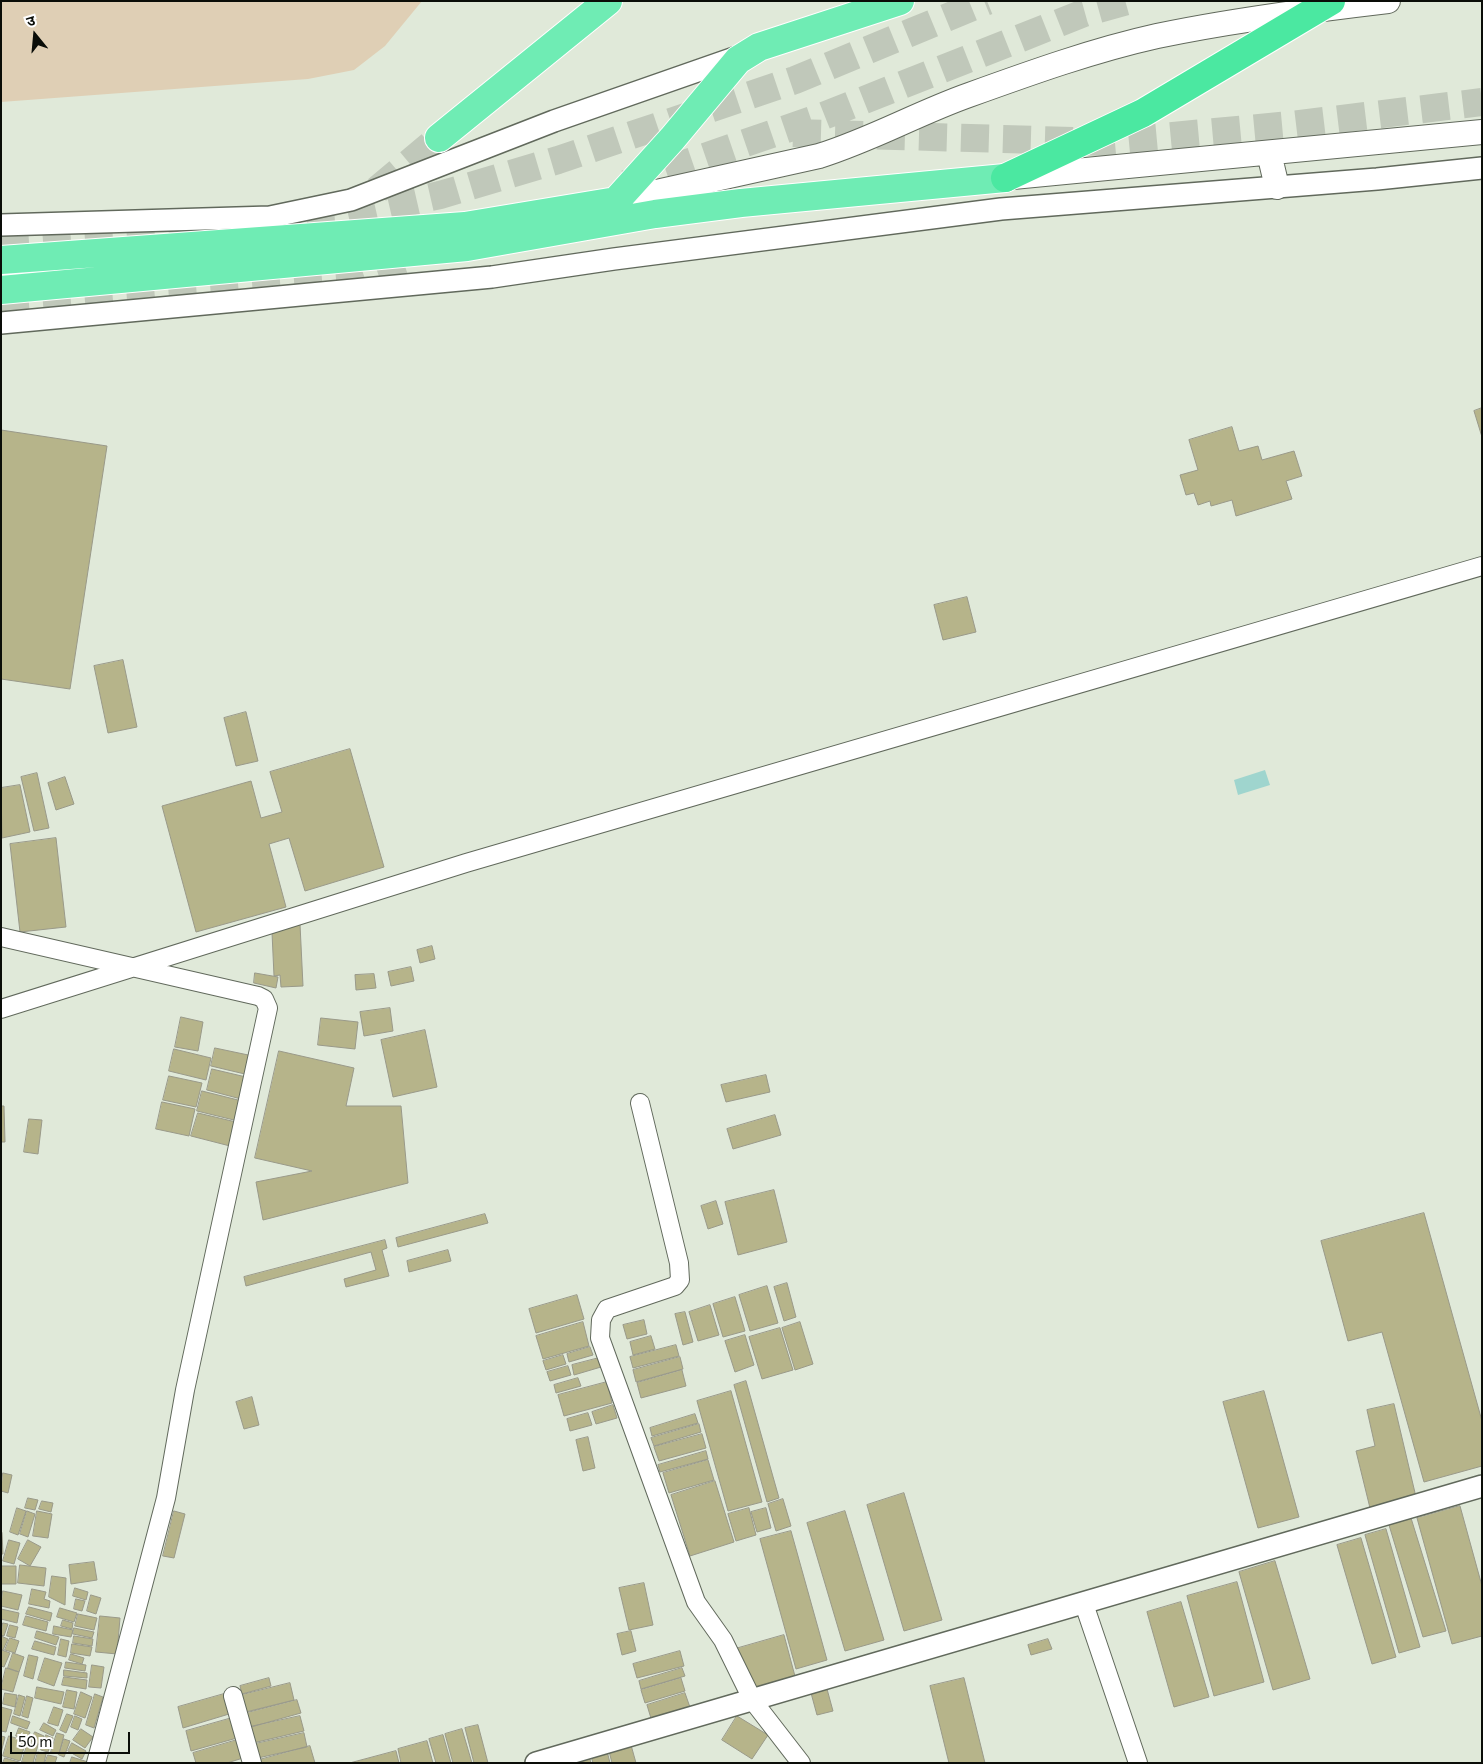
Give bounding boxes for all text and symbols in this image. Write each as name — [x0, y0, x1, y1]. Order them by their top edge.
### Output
north arrow — [10, 10, 60, 60]
text: उ — [24, 11, 37, 30]
scale bar — [12, 1722, 132, 1754]
text: 50 m — [18, 1732, 52, 1750]

